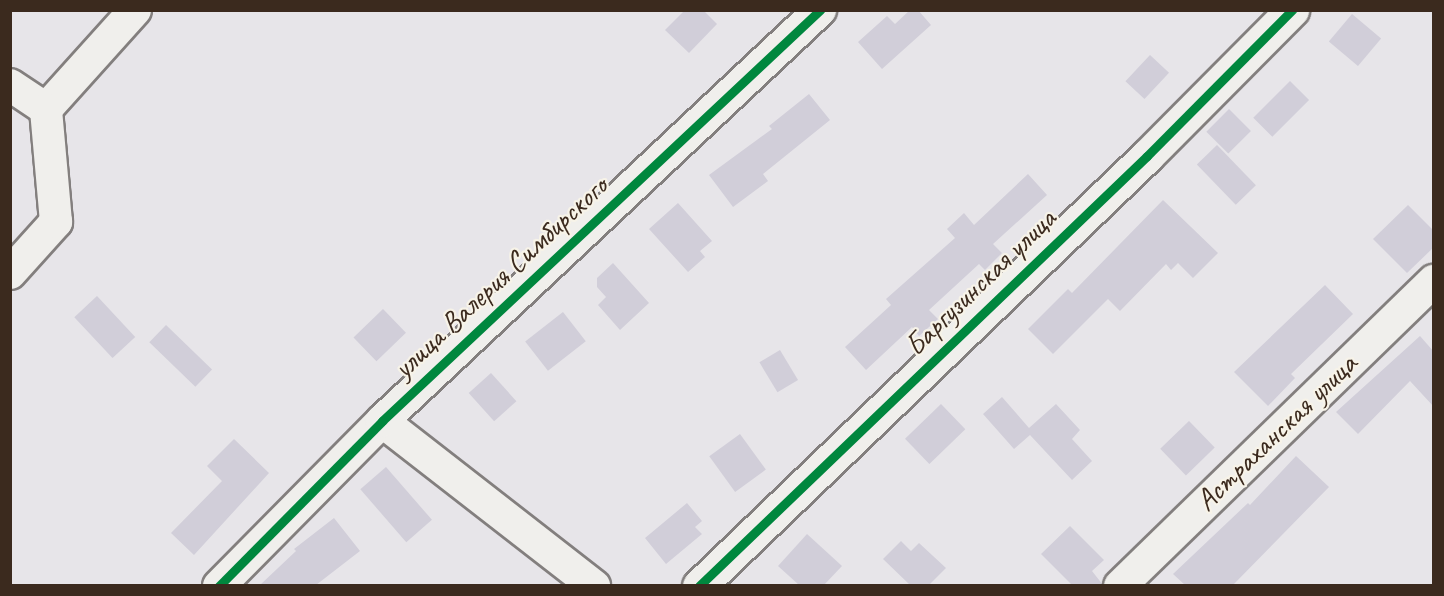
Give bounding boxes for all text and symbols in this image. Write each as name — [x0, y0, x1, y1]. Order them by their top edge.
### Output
street label: улица Валерия Симбирского — [386, 169, 614, 385]
street label: Баргузинская улица — [896, 200, 1064, 364]
street label: Астраханская улица — [1187, 345, 1365, 519]

